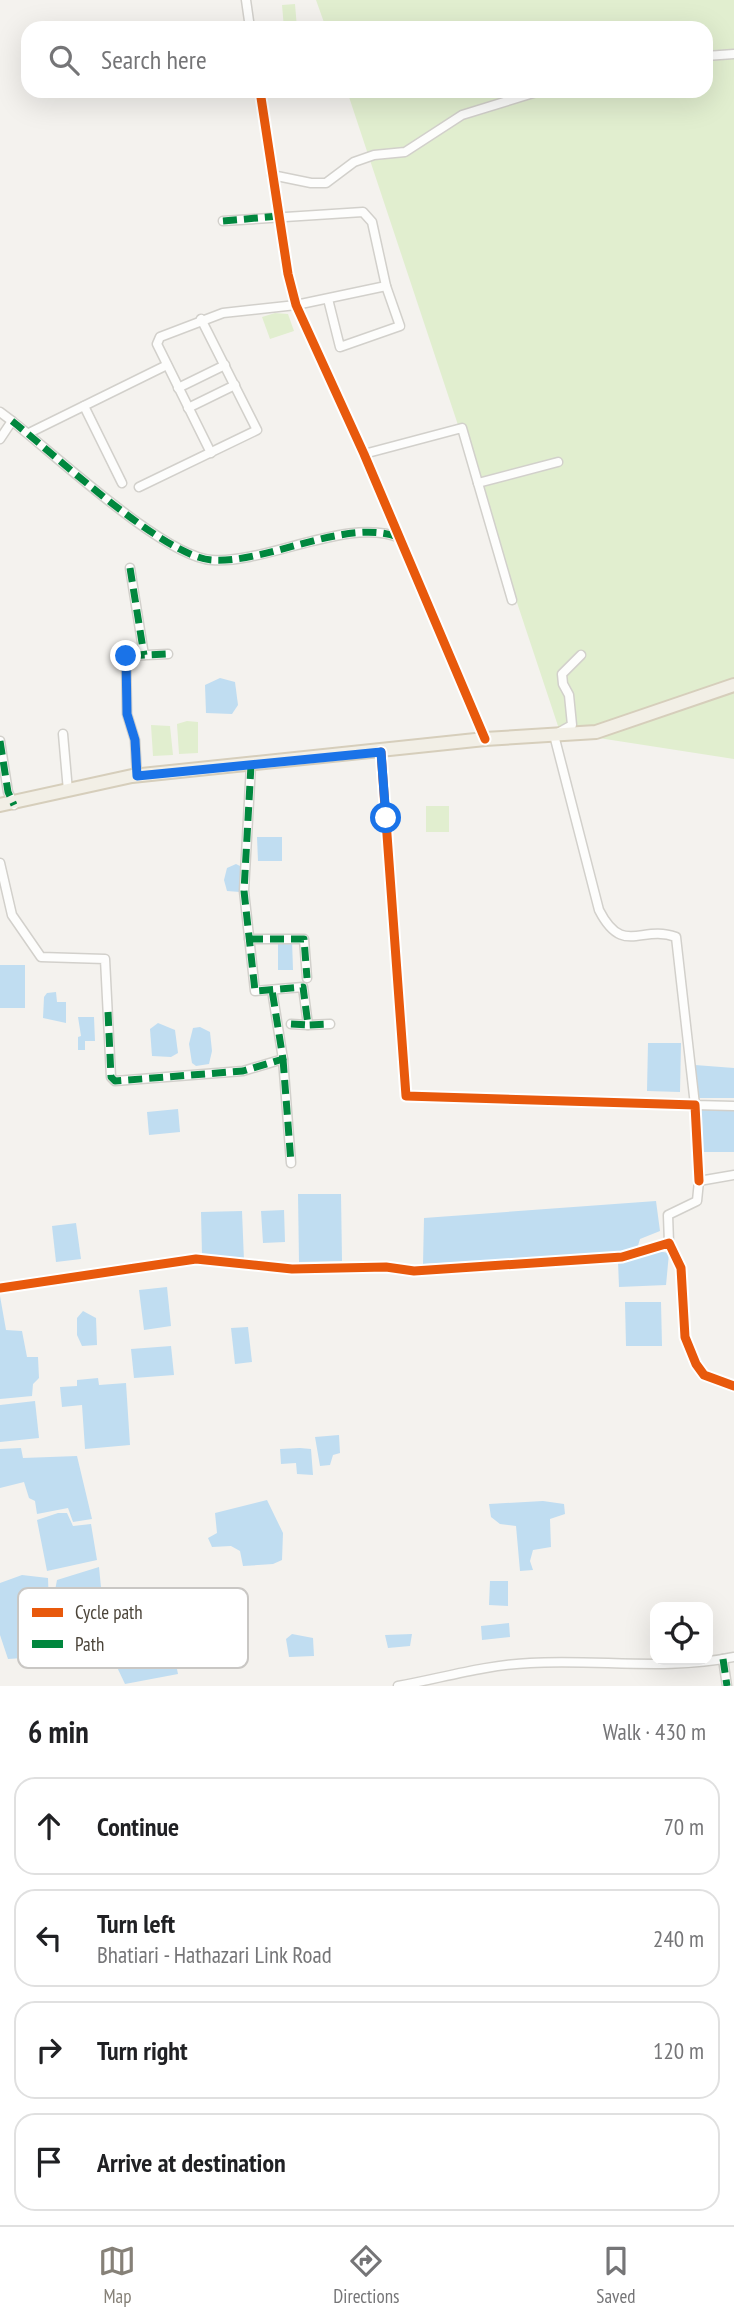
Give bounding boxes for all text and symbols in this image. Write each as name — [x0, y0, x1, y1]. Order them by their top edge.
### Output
search box — [21, 21, 713, 98]
icon: search — [45, 41, 83, 79]
text: Search here — [101, 43, 207, 76]
route end — [110, 640, 141, 671]
route start — [370, 802, 401, 833]
legend — [18, 1588, 248, 1668]
text: Cycle path — [75, 1600, 143, 1624]
map controls — [650, 1602, 713, 1665]
button: locate — [650, 1602, 713, 1665]
text: Path — [75, 1632, 104, 1656]
text: 6 min — [28, 1712, 89, 1751]
text: Walk · 430 m — [603, 1717, 706, 1746]
icon: ahead — [30, 1807, 68, 1845]
text: Continue — [97, 1810, 179, 1843]
text: 70 m — [663, 1812, 704, 1841]
text: Turn left — [97, 1907, 175, 1940]
icon: left — [30, 1919, 68, 1957]
text: 240 m — [653, 1924, 704, 1953]
text: Bhatiari - Hathazari Link Road — [97, 1940, 332, 1969]
icon: right — [30, 2031, 68, 2069]
text: Turn right — [97, 2034, 188, 2067]
text: 120 m — [653, 2036, 704, 2065]
icon: arrive — [30, 2143, 68, 2181]
text: Arrive at destination — [97, 2146, 286, 2179]
tab: Map — [98, 2242, 136, 2308]
tab: Directions — [333, 2242, 399, 2308]
tab: Saved — [596, 2242, 636, 2308]

